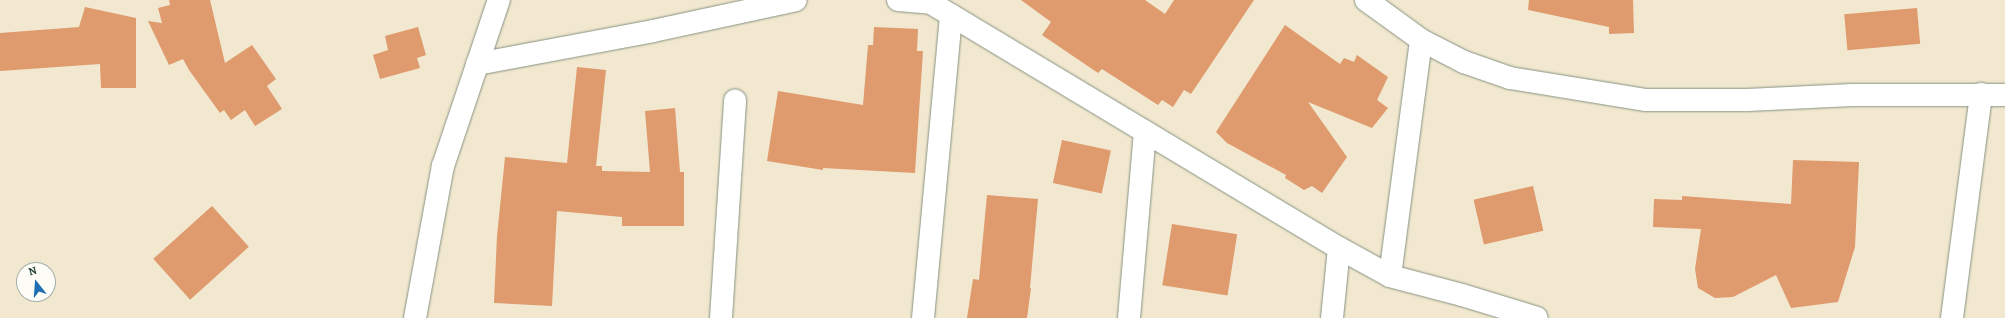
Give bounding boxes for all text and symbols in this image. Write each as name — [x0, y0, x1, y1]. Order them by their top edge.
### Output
north arrow — [16, 262, 56, 302]
text: N — [27, 263, 39, 279]

